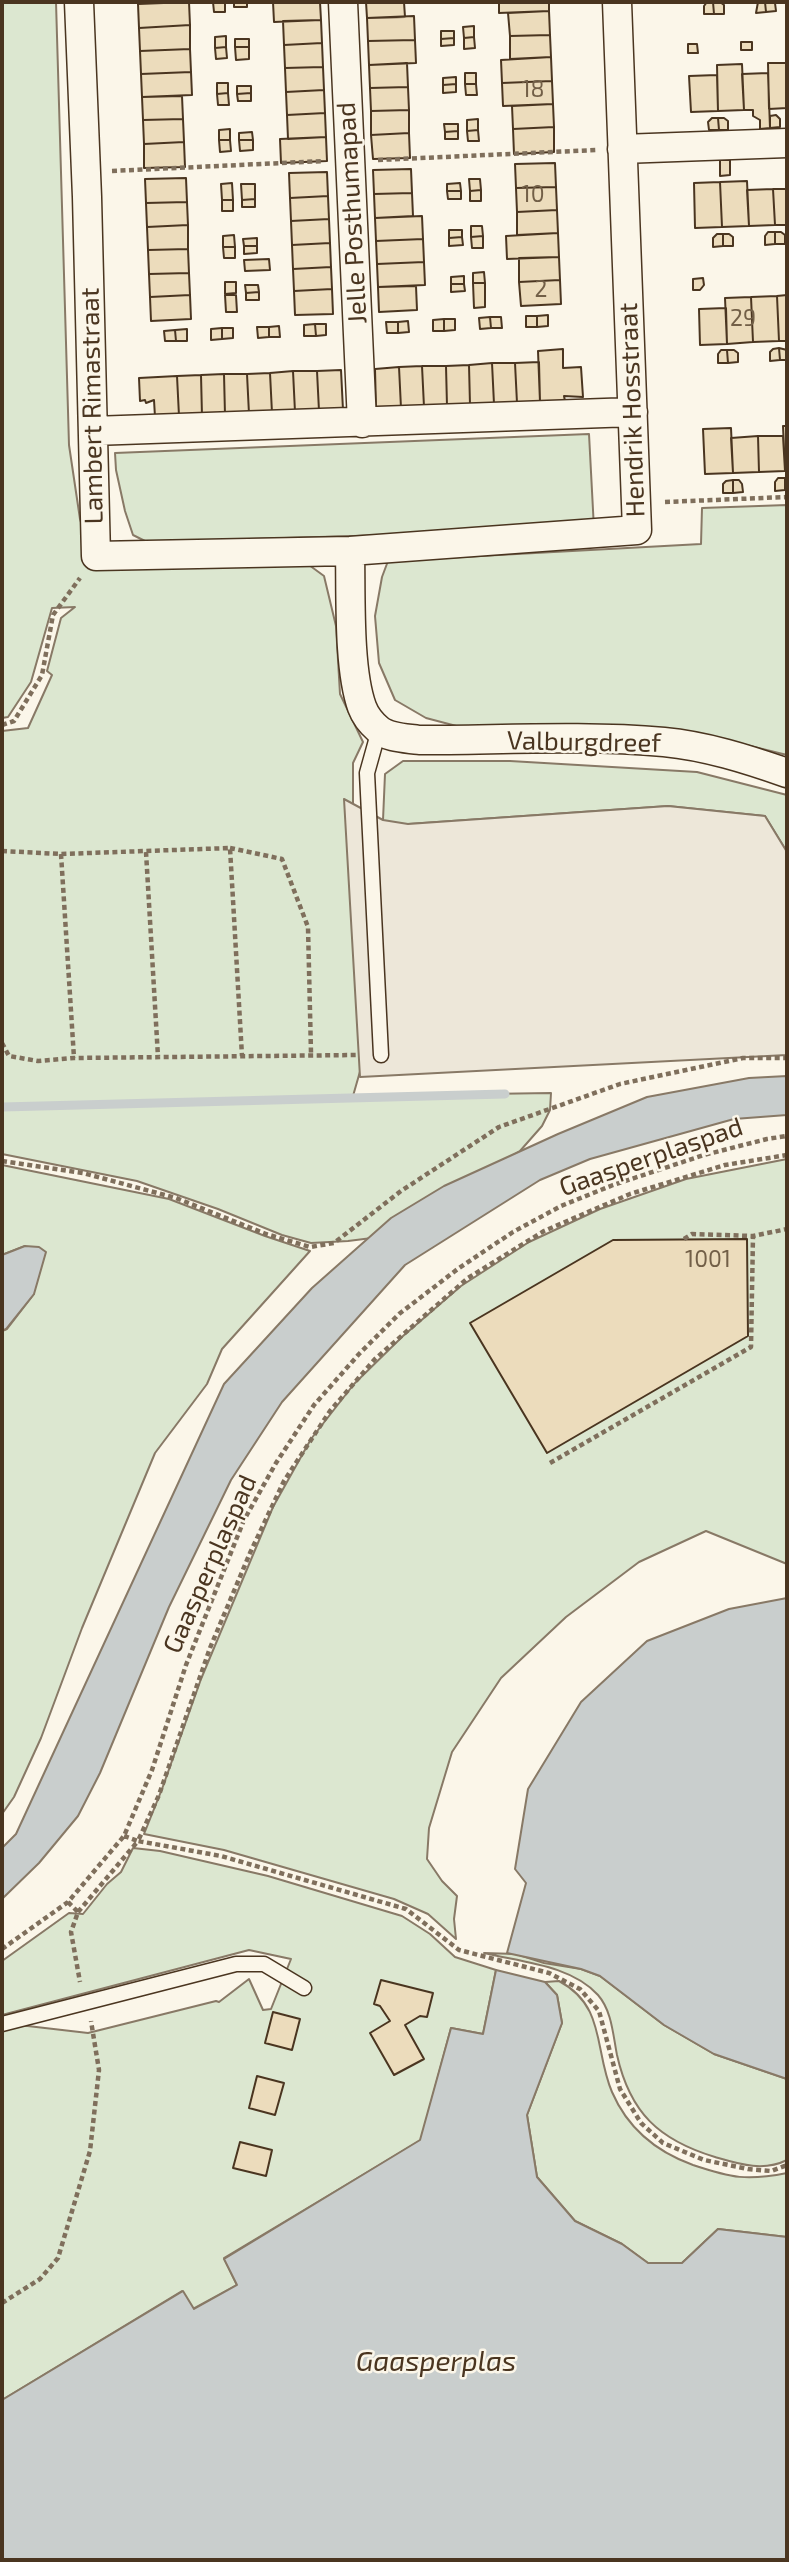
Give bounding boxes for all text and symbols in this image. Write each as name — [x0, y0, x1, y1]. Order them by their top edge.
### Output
house number: 18 — [521, 75, 545, 103]
street label: Jelle Posthumapad — [331, 101, 373, 325]
house number: 10 — [521, 180, 545, 208]
house number: 2 — [535, 275, 547, 303]
street label: Lambert Rimastraat — [74, 287, 110, 525]
street label: Hendrik Hosstraat — [613, 302, 651, 518]
house number: 29 — [730, 304, 756, 332]
street label: Valburgdreef — [507, 725, 661, 759]
street label: Gaasperplaspad — [555, 1111, 747, 1203]
house number: 1001 — [685, 1245, 731, 1273]
street label: Gaasperplaspad — [157, 1470, 263, 1658]
water label: Gaasperplas — [356, 2345, 516, 2379]

